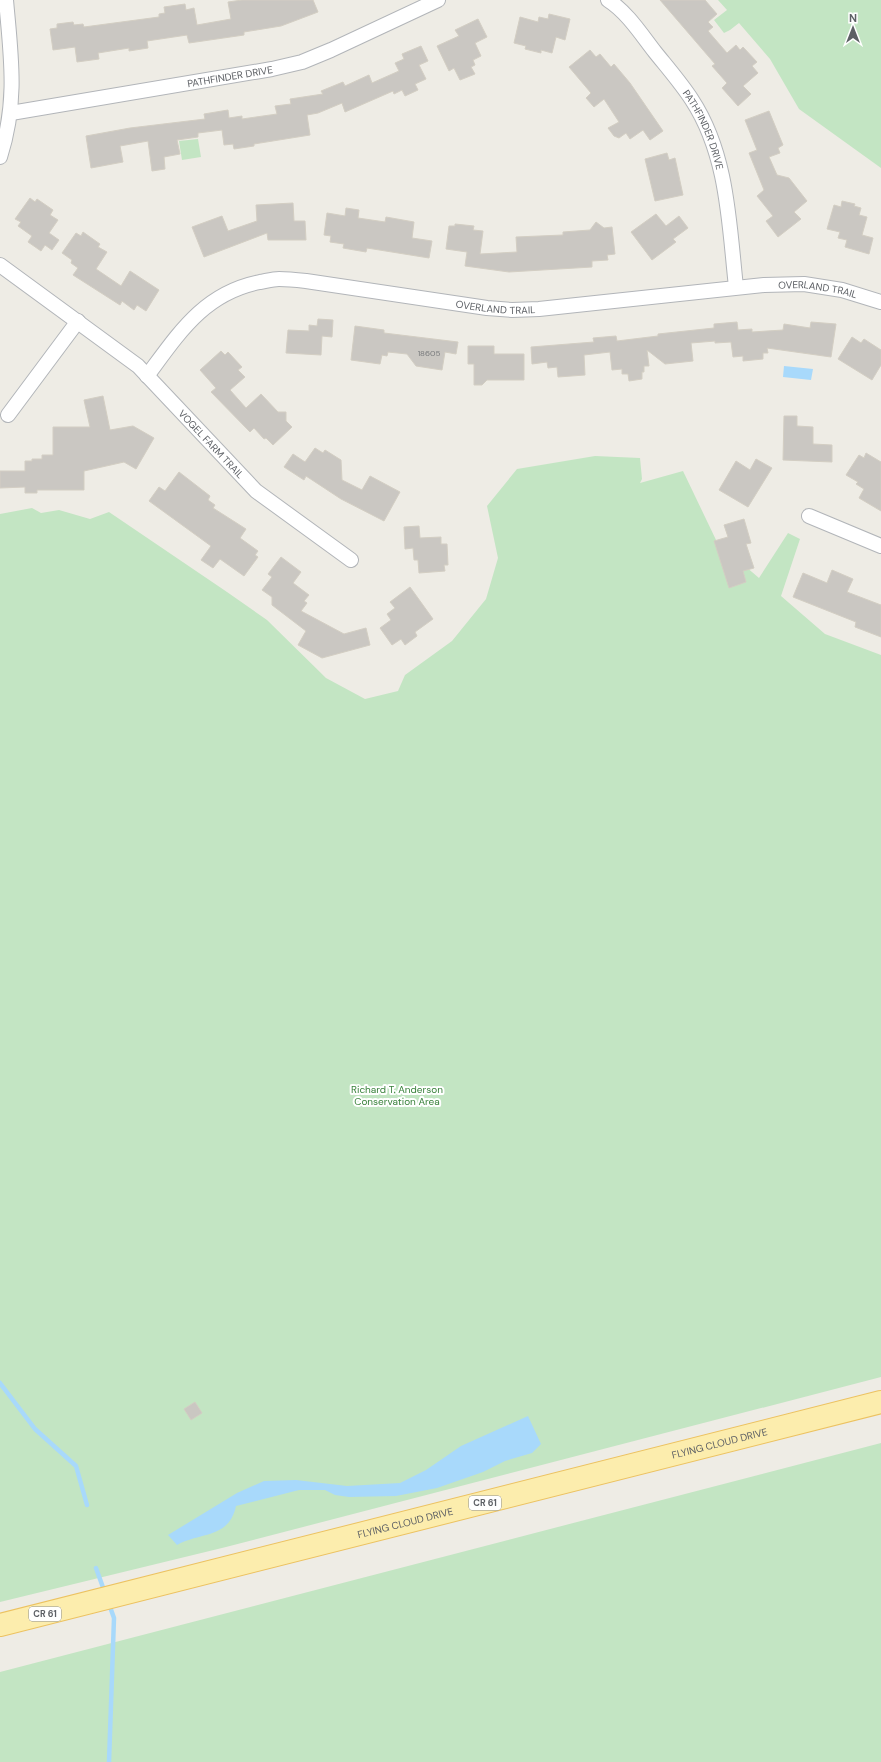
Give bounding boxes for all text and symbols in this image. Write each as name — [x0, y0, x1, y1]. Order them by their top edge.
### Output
north arrow — [833, 8, 873, 48]
text: N — [849, 11, 857, 25]
street label: PATHFINDER DRIVE — [186, 62, 274, 90]
street label: PATHFINDER DRIVE — [680, 87, 727, 171]
street label: OVERLAND TRAIL — [778, 278, 859, 301]
street label: OVERLAND TRAIL — [455, 297, 536, 317]
house number: 18605 — [418, 348, 440, 358]
street label: VOGEL FARM TRAIL — [176, 407, 247, 481]
park label: Richard T. Anderson Conservation Area — [351, 1083, 443, 1108]
street label: FLYING CLOUD DRIVE — [670, 1424, 769, 1461]
road number: CR 61 — [469, 1496, 501, 1510]
street label: FLYING CLOUD DRIVE — [356, 1504, 455, 1541]
road number: CR 61 — [29, 1607, 61, 1621]

